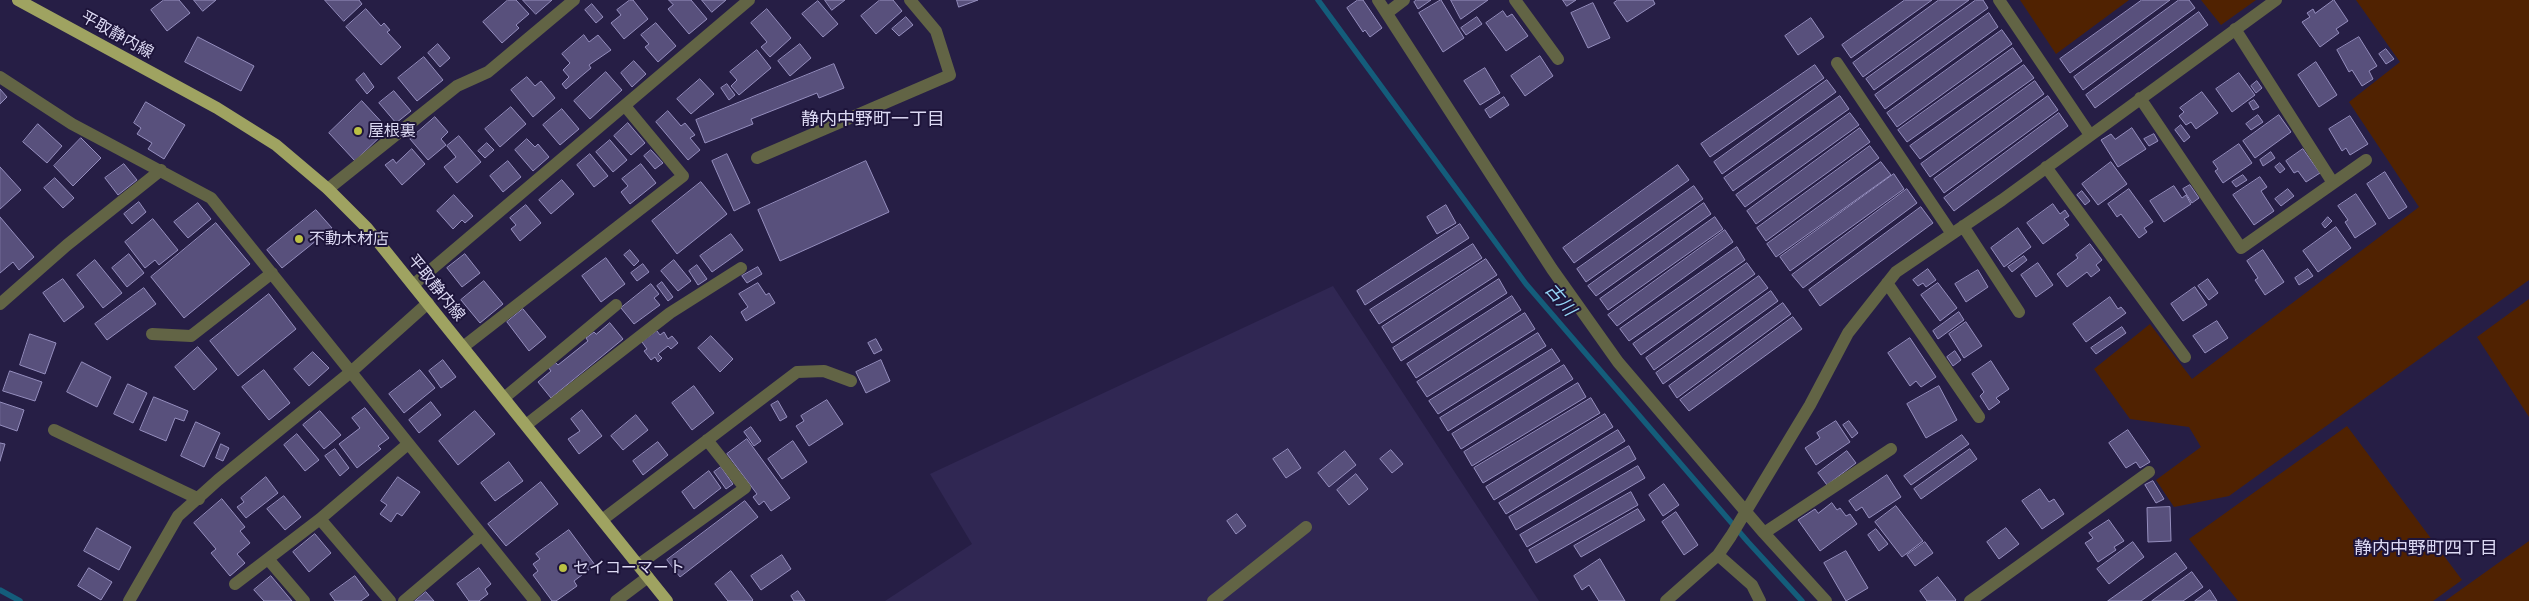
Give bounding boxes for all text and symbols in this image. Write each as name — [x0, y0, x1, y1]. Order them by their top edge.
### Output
street label: 平取静内線 — [77, 7, 157, 63]
district label: 静内中野町一丁目 — [801, 109, 945, 131]
place label: 屋根裏 — [368, 121, 416, 141]
marker: 屋根裏 — [352, 125, 364, 137]
place label: 不動木材店 — [309, 229, 389, 249]
marker: 不動木材店 — [293, 233, 305, 245]
street label: 平取静内線 — [403, 251, 469, 325]
water label: 古川 — [1540, 279, 1580, 321]
district label: 静内中野町四丁目 — [2354, 538, 2498, 560]
place label: セイコーマート — [573, 558, 685, 578]
marker: セイコーマート — [557, 562, 569, 574]

